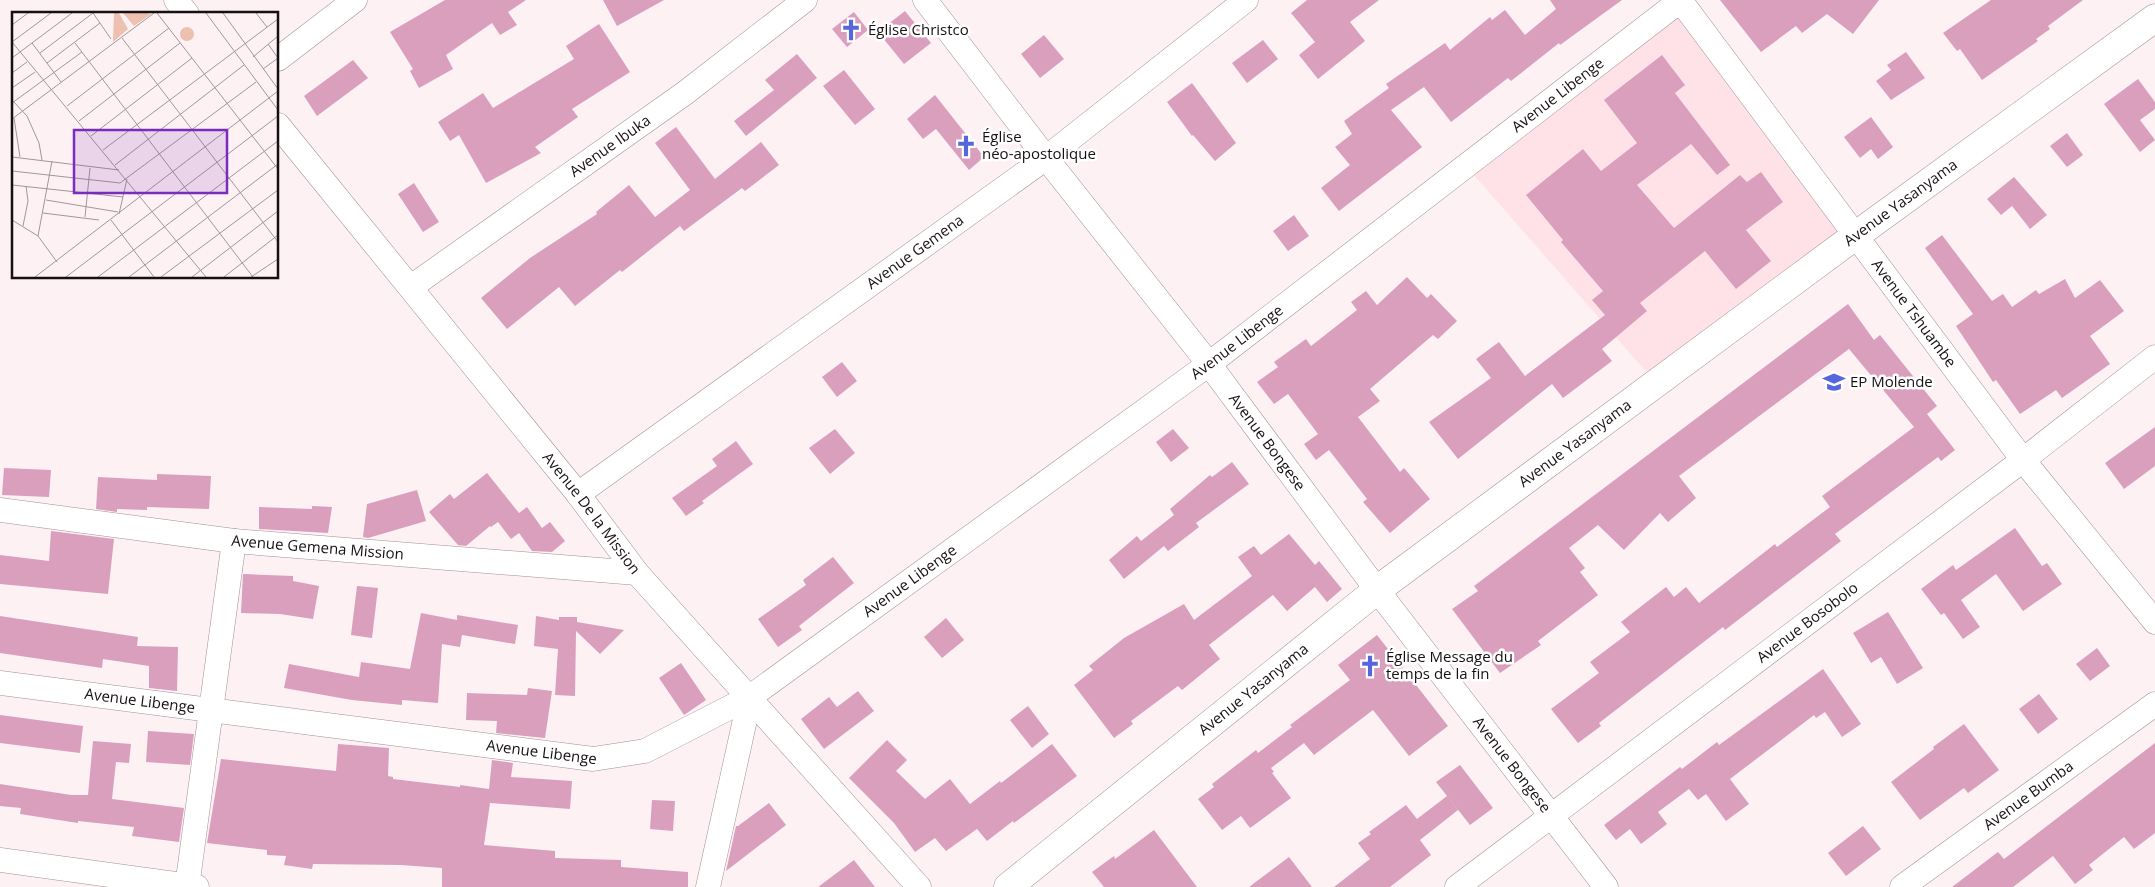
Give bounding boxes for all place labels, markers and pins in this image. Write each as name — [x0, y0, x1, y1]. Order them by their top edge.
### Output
church icon: Église Christco — [838, 17, 864, 43]
place label: Église Christco — [868, 19, 969, 39]
place label: Église néo-apostolique — [982, 126, 1096, 163]
church icon: Église néo-apostolique — [953, 133, 979, 159]
school or university icon: EP Molende — [1821, 369, 1847, 395]
place label: EP Molende — [1850, 371, 1933, 391]
place label: Église Message du temps de la fin — [1386, 646, 1513, 683]
church icon: Église Message du temps de la fin — [1357, 653, 1383, 679]

